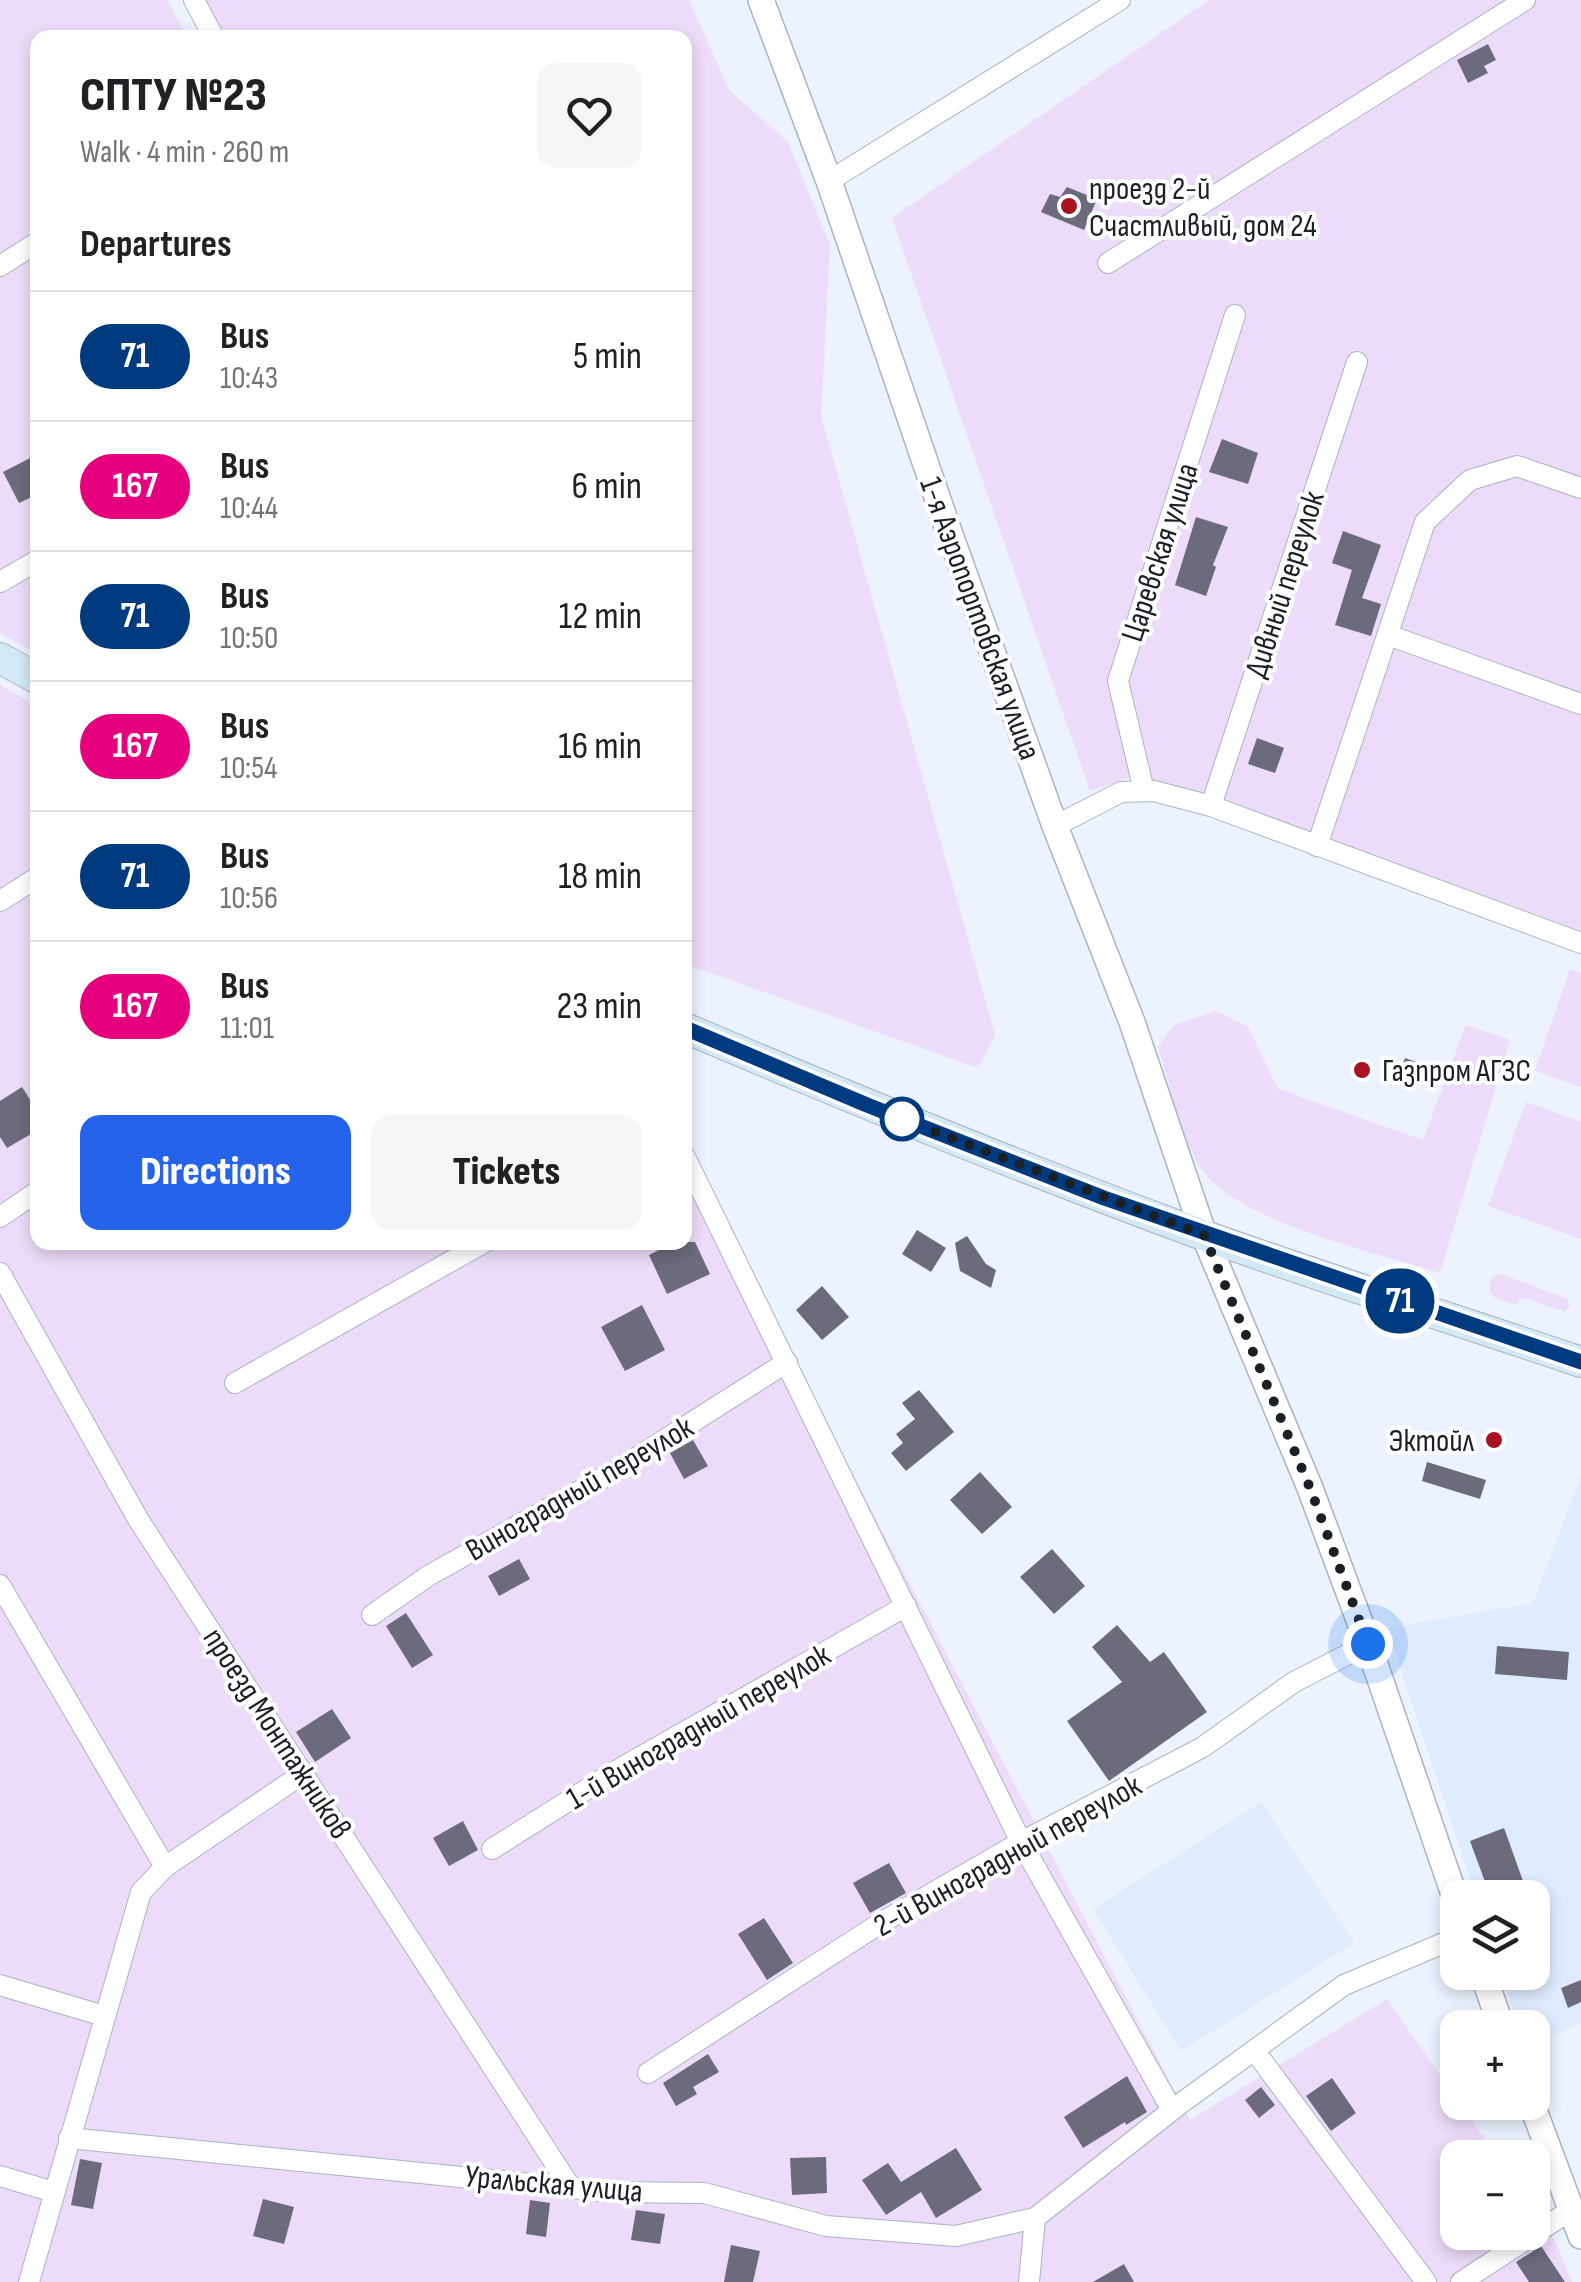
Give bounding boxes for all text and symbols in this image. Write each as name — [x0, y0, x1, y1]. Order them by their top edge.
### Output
button: heart — [537, 63, 642, 168]
text: СПТУ №23 — [80, 67, 267, 124]
text: Walk · 4 min · 260 m — [80, 133, 289, 172]
place label: проезд 2-й Счастливый, дом 24 — [1089, 170, 1317, 246]
marker: проезд 2-й Счастливый, дом 24 — [1058, 195, 1080, 217]
text: Departures — [80, 222, 232, 267]
text: Bus — [220, 314, 269, 359]
text: 5 min — [573, 334, 642, 379]
text: 71 — [120, 335, 150, 378]
text: 10:43 — [220, 359, 278, 398]
text: Bus — [220, 444, 269, 489]
street label: Царевская улица — [1113, 458, 1208, 647]
text: 6 min — [572, 464, 642, 509]
text: 167 — [112, 465, 158, 508]
street label: 1-я Аэропортовская улица — [910, 472, 1049, 765]
street label: Дивный переулок — [1237, 486, 1334, 683]
text: 10:44 — [220, 489, 278, 528]
text: Bus — [220, 574, 269, 619]
text: 12 min — [559, 594, 642, 639]
text: 71 — [120, 595, 150, 638]
text: 10:50 — [220, 619, 278, 658]
text: Bus — [220, 704, 269, 749]
text: 16 min — [558, 724, 642, 769]
text: 167 — [112, 725, 158, 768]
text: 10:54 — [220, 749, 277, 788]
text: Bus — [220, 834, 269, 879]
text: 18 min — [558, 854, 642, 899]
text: 71 — [120, 855, 150, 898]
text: 10:56 — [220, 879, 278, 918]
text: Bus — [220, 964, 269, 1009]
text: 23 min — [557, 984, 642, 1029]
text: 167 — [112, 985, 158, 1028]
text: 11:01 — [220, 1009, 274, 1048]
place label: Газпром АГЗС — [1382, 1052, 1531, 1091]
marker: Газпром АГЗС — [1351, 1059, 1373, 1081]
unlabelled marker — [881, 1098, 923, 1140]
button: Directions — [80, 1115, 351, 1230]
button: Tickets — [371, 1115, 642, 1230]
line badge: 71 — [1355, 1268, 1445, 1334]
text: 71 — [1385, 1280, 1415, 1323]
street label: Виноградный переулок — [459, 1408, 701, 1570]
place label: Эктойл — [1389, 1422, 1475, 1461]
marker: Эктойл — [1483, 1429, 1505, 1451]
your location — [1343, 1619, 1393, 1669]
street label: проезд Монтажников — [194, 1621, 359, 1847]
street label: 1-й Виноградный переулок — [560, 1635, 838, 1819]
street label: 2-й Виноградный переулок — [867, 1766, 1149, 1946]
map controls — [1440, 1880, 1550, 2250]
button: layers — [1440, 1880, 1550, 1990]
button: + — [1440, 2010, 1550, 2120]
button: − — [1440, 2140, 1550, 2250]
street label: Уральская улица — [463, 2157, 644, 2212]

